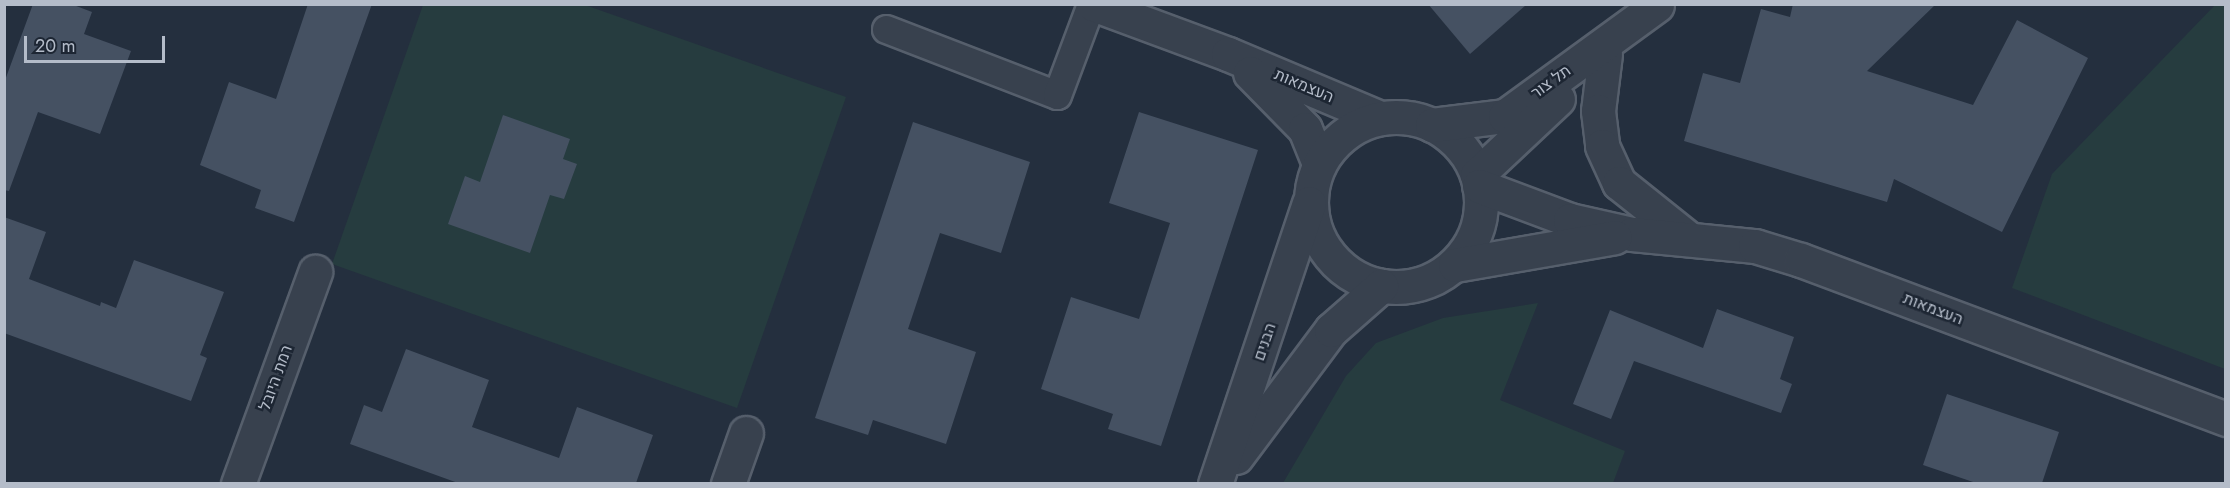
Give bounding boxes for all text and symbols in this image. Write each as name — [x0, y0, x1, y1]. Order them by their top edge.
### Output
scale bar — [27, 24, 168, 62]
text: 20 m — [35, 33, 75, 59]
street label: תל צור — [1527, 61, 1575, 103]
street label: העצמאות — [1271, 65, 1337, 107]
street label: העצמאות — [1900, 289, 1966, 329]
street label: הבנים — [1250, 321, 1280, 363]
street label: רמת היובל — [255, 343, 297, 413]

